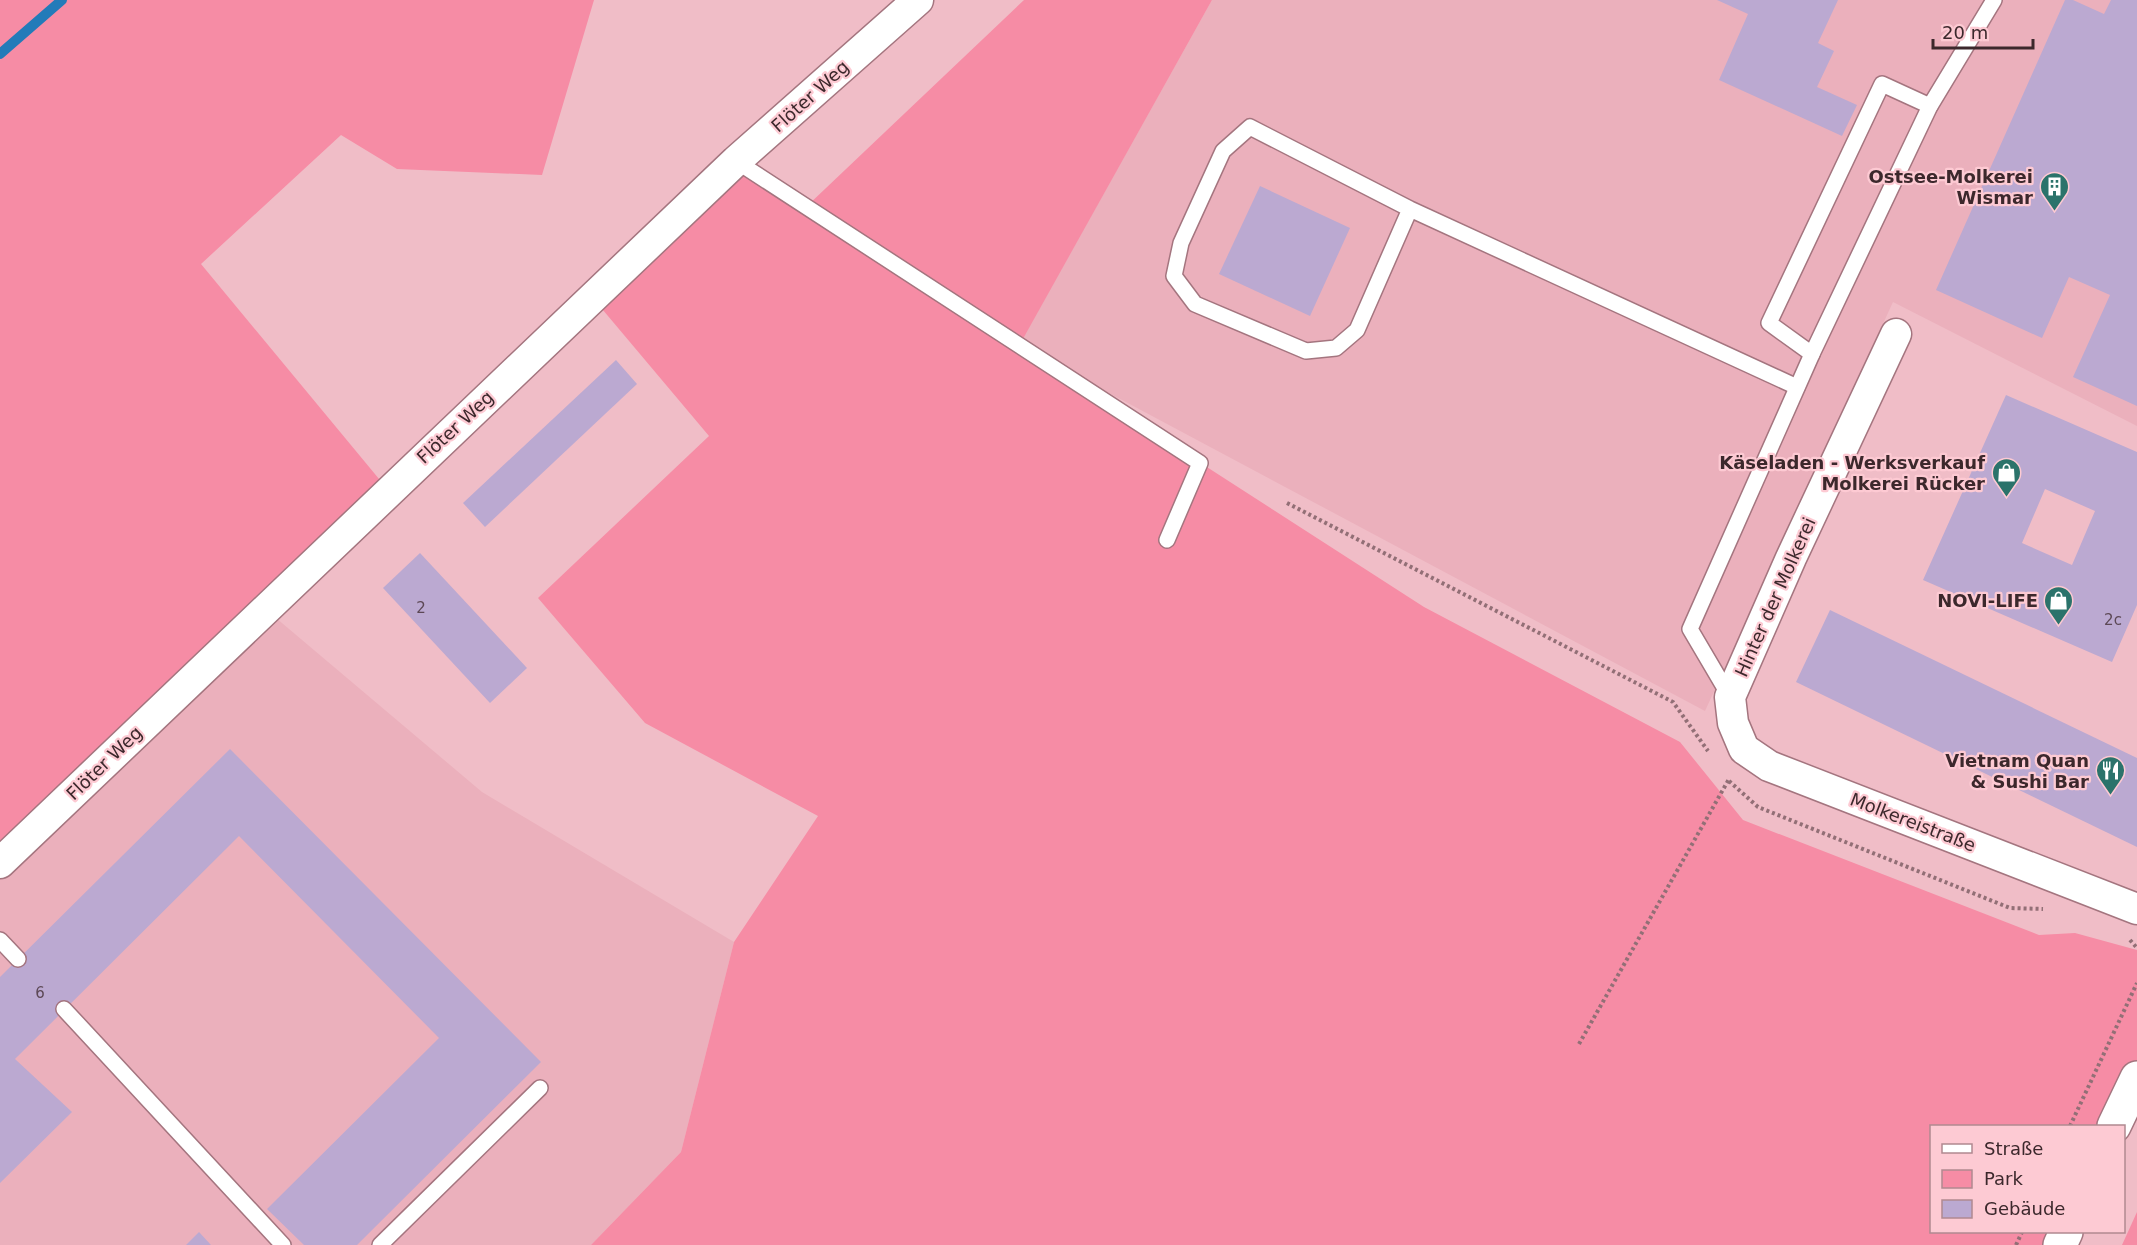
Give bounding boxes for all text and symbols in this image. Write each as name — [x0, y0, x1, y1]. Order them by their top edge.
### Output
scale bar — [1933, 12, 2034, 50]
text: 20 m — [1942, 22, 1988, 43]
street label: Flöter Weg — [767, 56, 853, 136]
place label: Ostsee-Molkerei Wismar — [1868, 166, 2033, 208]
building icon: Ostsee-Molkerei Wismar — [2038, 170, 2070, 212]
street label: Flöter Weg — [412, 386, 498, 468]
place label: Käseladen - Werksverkauf Molkerei Rücker — [1719, 452, 1985, 494]
shop icon: Käseladen - Werksverkauf Molkerei Rücker — [1990, 456, 2022, 498]
street label: Hinter der Molkerei — [1730, 514, 1820, 680]
shop icon: NOVI-LIFE — [2043, 584, 2075, 626]
place label: NOVI-LIFE — [1937, 590, 2038, 611]
house number: 2 — [416, 599, 426, 617]
house number: 2c — [2104, 611, 2122, 629]
street label: Flöter Weg — [62, 722, 146, 804]
place label: Vietnam Quan & Sushi Bar — [1945, 750, 2089, 792]
restaurant icon: Vietnam Quan & Sushi Bar — [2094, 754, 2126, 796]
street label: Molkereistraße — [1847, 788, 1979, 856]
house number: 6 — [35, 984, 45, 1002]
legend — [1930, 1125, 2125, 1233]
text: Straße — [1984, 1138, 2043, 1159]
text: Park — [1984, 1168, 2023, 1189]
text: Gebäude — [1984, 1198, 2065, 1219]

